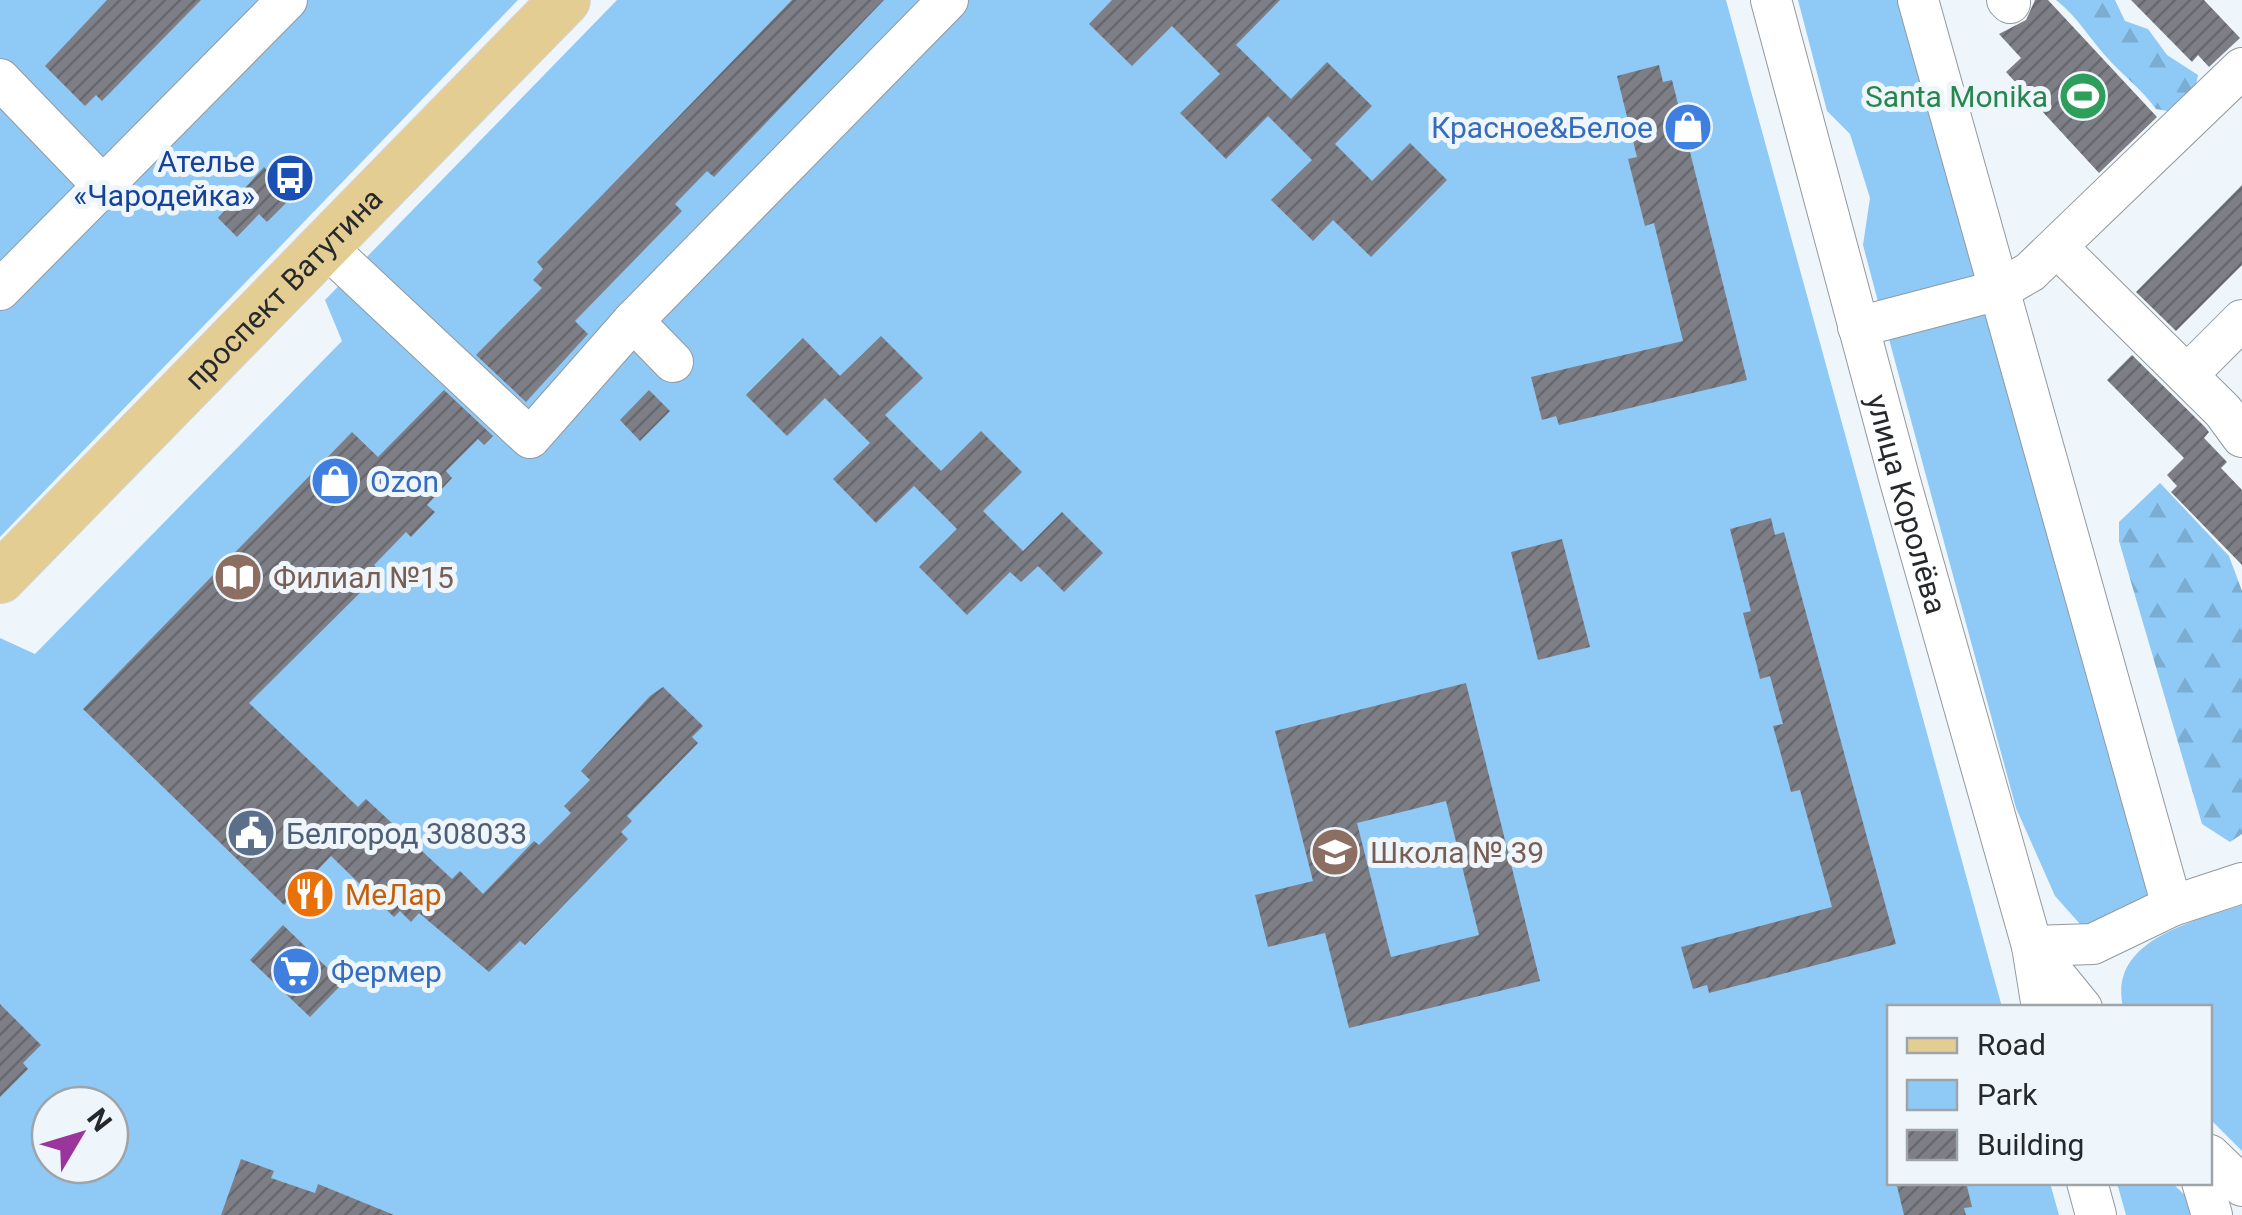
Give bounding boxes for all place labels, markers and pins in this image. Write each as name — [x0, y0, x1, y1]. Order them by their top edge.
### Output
sports icon: Santa Monika — [2057, 70, 2109, 122]
place label: Santa Monika — [1865, 79, 2048, 114]
shop icon: Красное&Белое — [1662, 101, 1714, 153]
place label: Красное&Белое — [1431, 110, 1653, 145]
place label: Ателье «Чародейка» — [73, 144, 255, 213]
bus stop icon: Ателье «Чародейка» — [264, 152, 316, 204]
shop icon: Ozon — [309, 455, 361, 507]
place label: Ozon — [370, 464, 439, 499]
library icon: Филиал №15 — [212, 551, 264, 603]
place label: Филиал №15 — [273, 560, 454, 595]
public building icon: Белгород 308033 — [225, 807, 277, 859]
place label: Белгород 308033 — [286, 816, 527, 851]
school or university icon: Школа № 39 — [1309, 826, 1361, 878]
place label: Школа № 39 — [1370, 835, 1544, 870]
restaurant icon: МеЛар — [284, 868, 336, 920]
place label: МеЛар — [345, 877, 442, 912]
supermarket icon: Фермер — [270, 945, 322, 997]
place label: Фермер — [331, 954, 442, 989]

